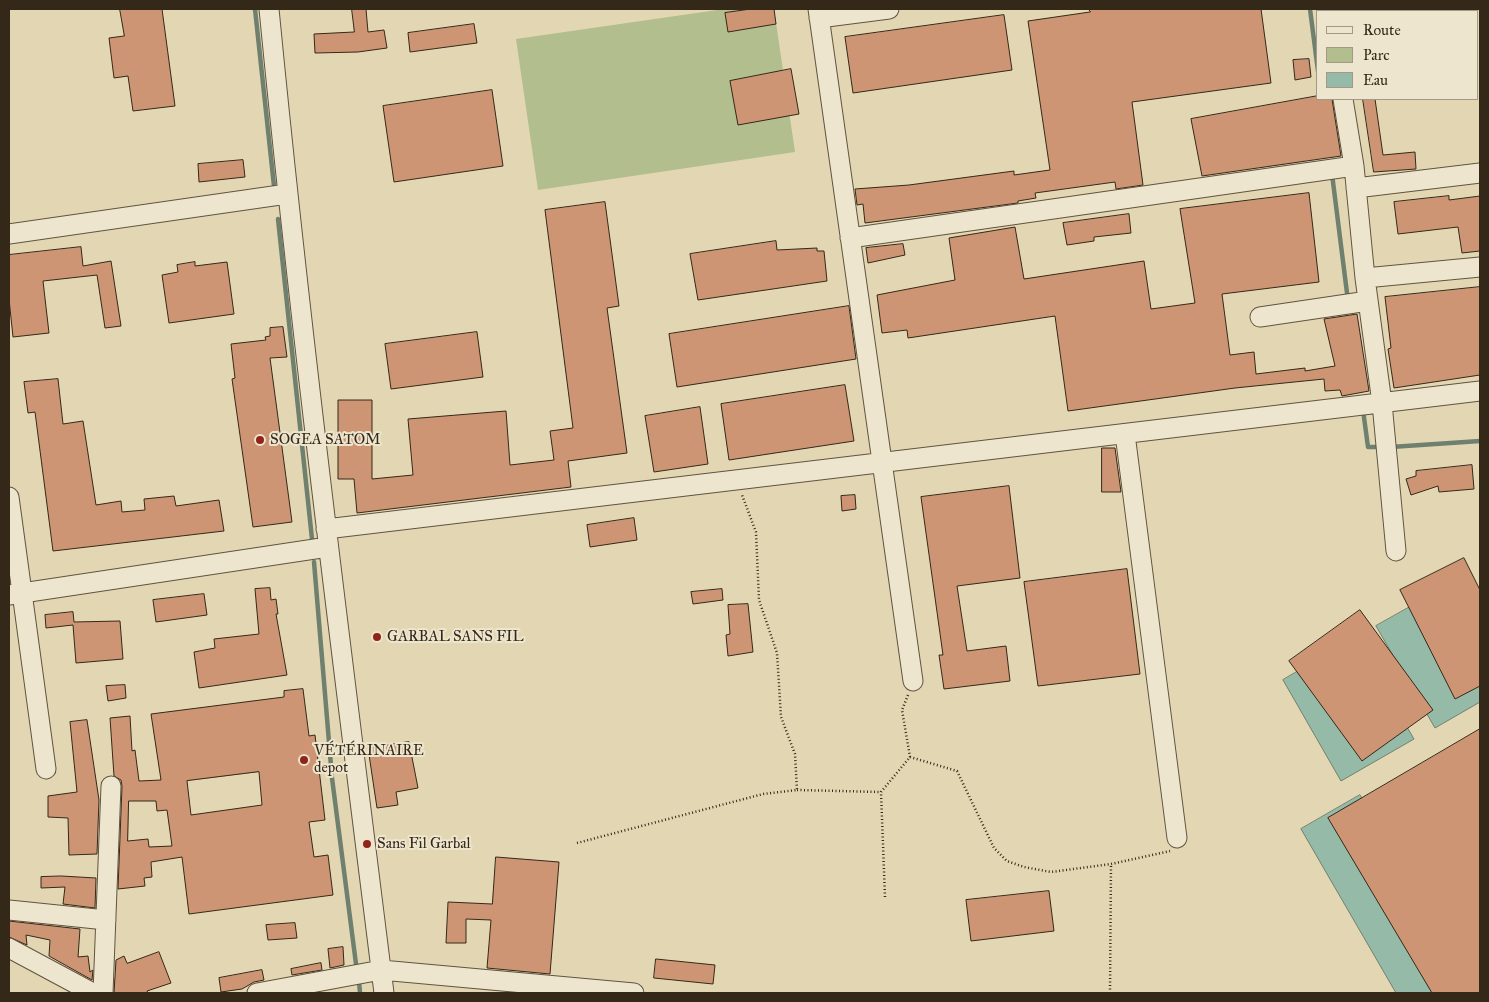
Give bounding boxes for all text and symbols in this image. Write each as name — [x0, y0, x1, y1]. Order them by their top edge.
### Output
legend — [1316, 10, 1479, 100]
text: Route — [1363, 21, 1401, 39]
text: Parc — [1363, 46, 1390, 64]
text: Eau — [1363, 71, 1388, 89]
place label: SOGEA SATOM — [270, 431, 380, 449]
marker: SOGEA SATOM — [254, 434, 266, 446]
place label: GARBAL SANS FIL — [387, 628, 523, 646]
marker: GARBAL SANS FIL — [371, 631, 383, 643]
place label: VÉTÉRINAIRE depot — [314, 742, 424, 777]
marker: VÉTÉRINAIRE depot — [298, 754, 310, 766]
place label: Sans Fil Garbal — [377, 835, 471, 853]
marker: Sans Fil Garbal — [361, 838, 373, 850]

